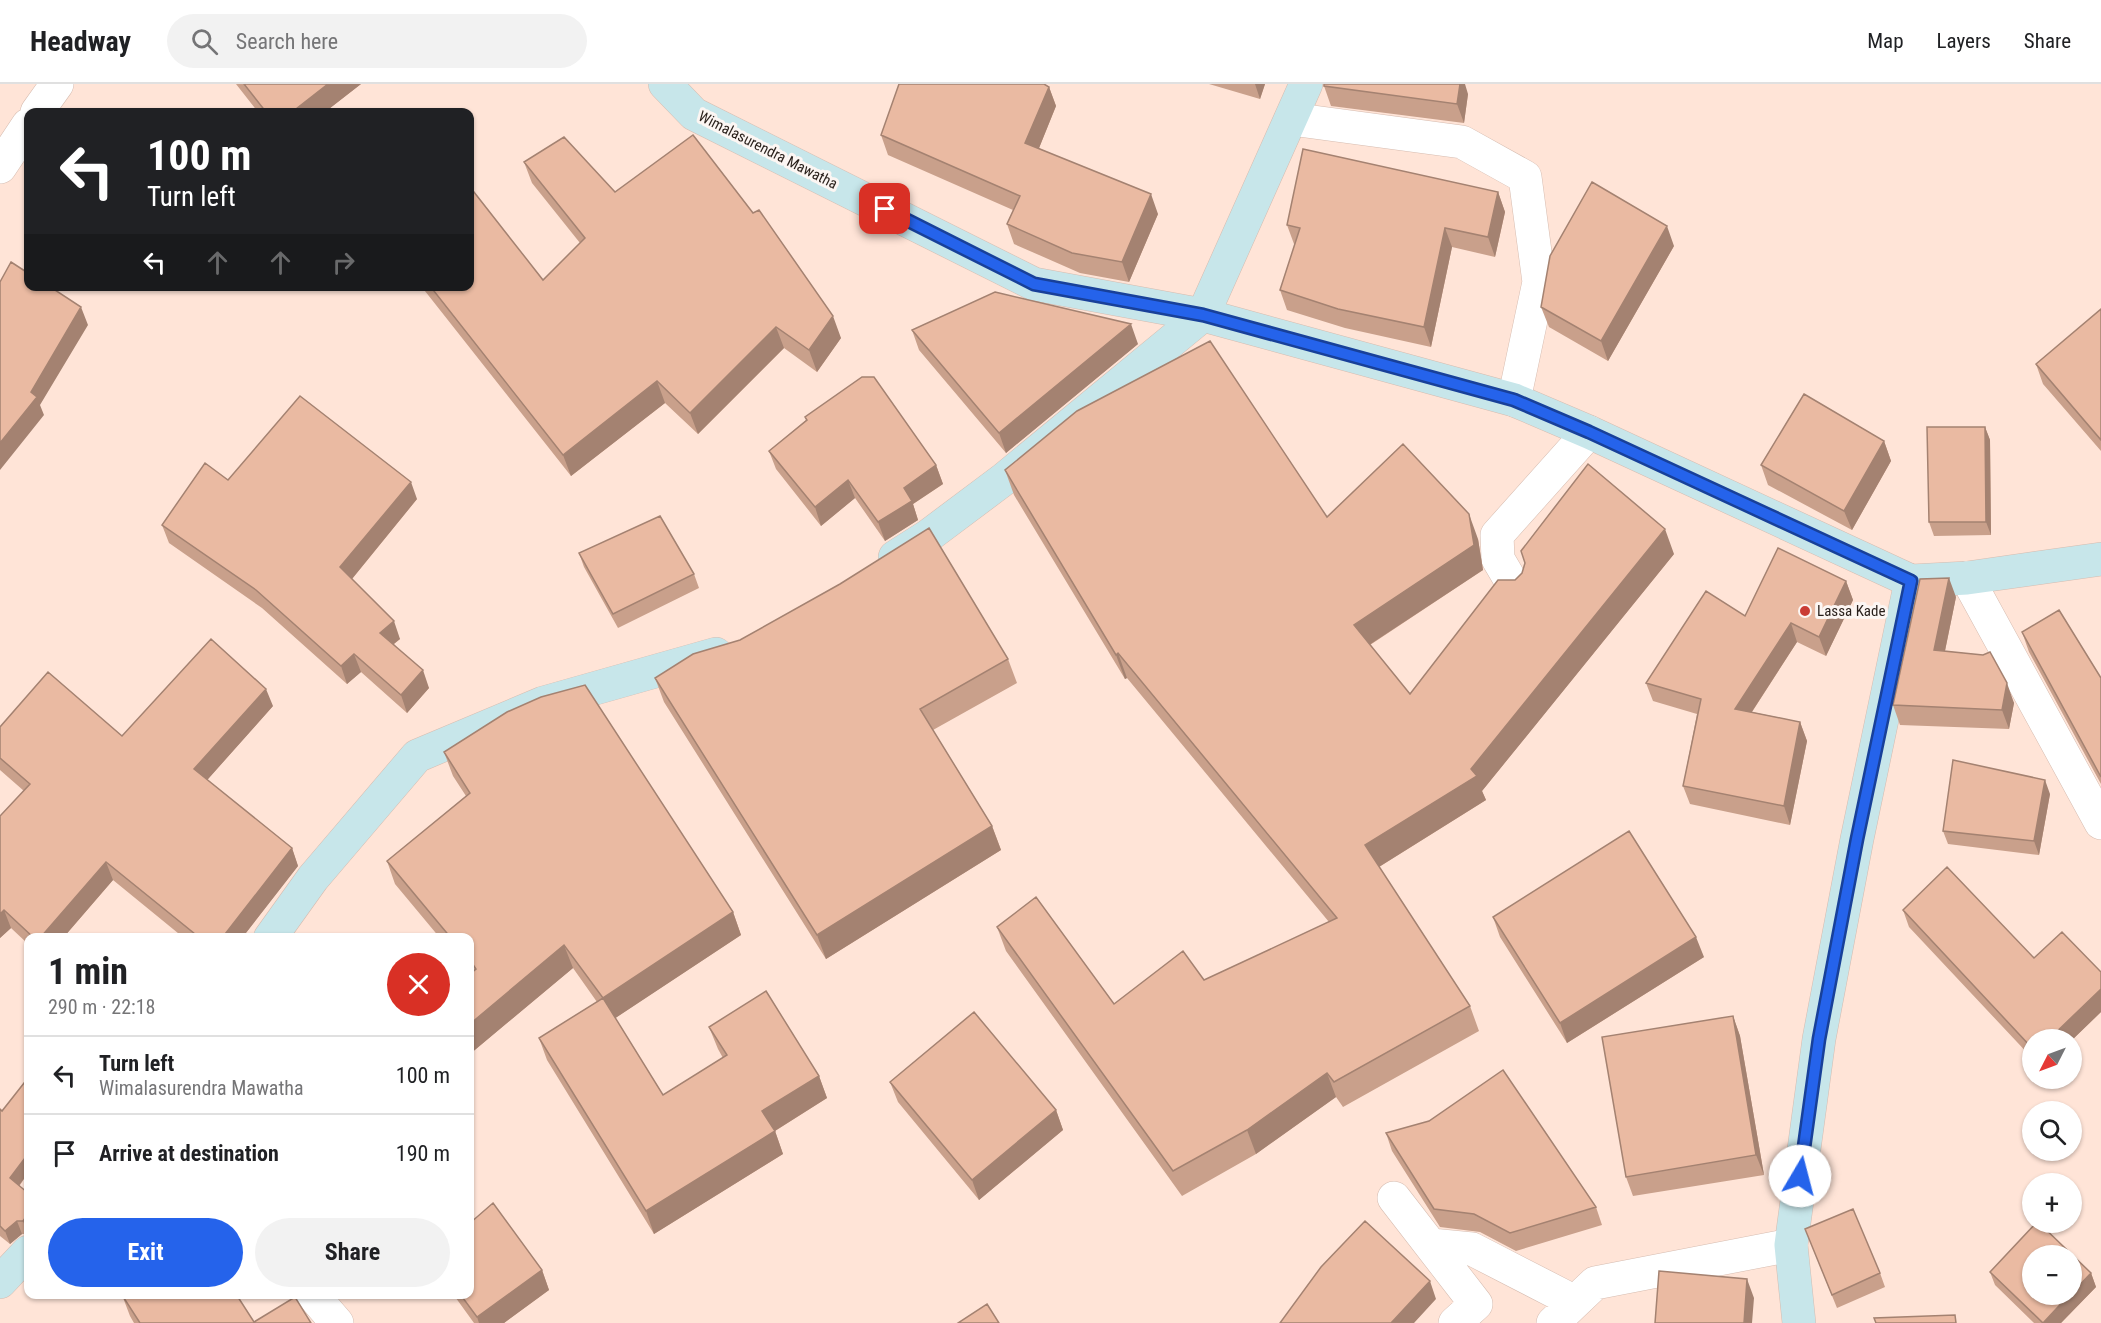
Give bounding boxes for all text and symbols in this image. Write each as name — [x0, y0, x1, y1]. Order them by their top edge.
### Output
search box — [167, 14, 587, 68]
text: Headway — [30, 25, 131, 58]
icon: search — [188, 25, 221, 58]
text: Search here — [236, 29, 338, 54]
text: Map — [1867, 29, 1904, 53]
text: Layers — [1937, 29, 1991, 53]
text: Share — [2024, 29, 2071, 53]
street label: Wimalasurendra Mawatha — [696, 107, 840, 193]
text: 100 m — [147, 131, 252, 180]
icon: left — [48, 132, 126, 210]
text: Turn left — [147, 181, 236, 213]
pin — [859, 183, 910, 234]
icon: arrive — [868, 192, 901, 225]
icon: left — [138, 246, 171, 279]
icon: ahead — [201, 246, 234, 279]
icon: ahead — [264, 246, 297, 279]
icon: right — [327, 246, 360, 279]
place label: Lassa Kade — [1817, 602, 1885, 620]
marker: Lassa Kade — [1798, 604, 1812, 618]
text: 1 min — [48, 951, 128, 993]
button: close — [387, 953, 450, 1016]
text: 290 m · 22:18 — [48, 995, 155, 1019]
north arrow — [2022, 1029, 2082, 1089]
map controls — [2022, 1029, 2082, 1305]
text: Turn left — [99, 1051, 174, 1076]
icon: left — [48, 1059, 81, 1092]
text: 100 m — [396, 1063, 450, 1088]
text: Wimalasurendra Mawatha — [99, 1076, 304, 1100]
button: search — [2022, 1101, 2082, 1161]
icon: arrive — [48, 1137, 81, 1170]
text: Arrive at destination — [99, 1141, 279, 1166]
text: 190 m — [396, 1141, 450, 1166]
position arrow — [1768, 1144, 1832, 1208]
button: + — [2022, 1173, 2082, 1233]
button: Exit — [48, 1218, 243, 1287]
button: Share — [255, 1218, 450, 1287]
button: − — [2022, 1245, 2082, 1305]

